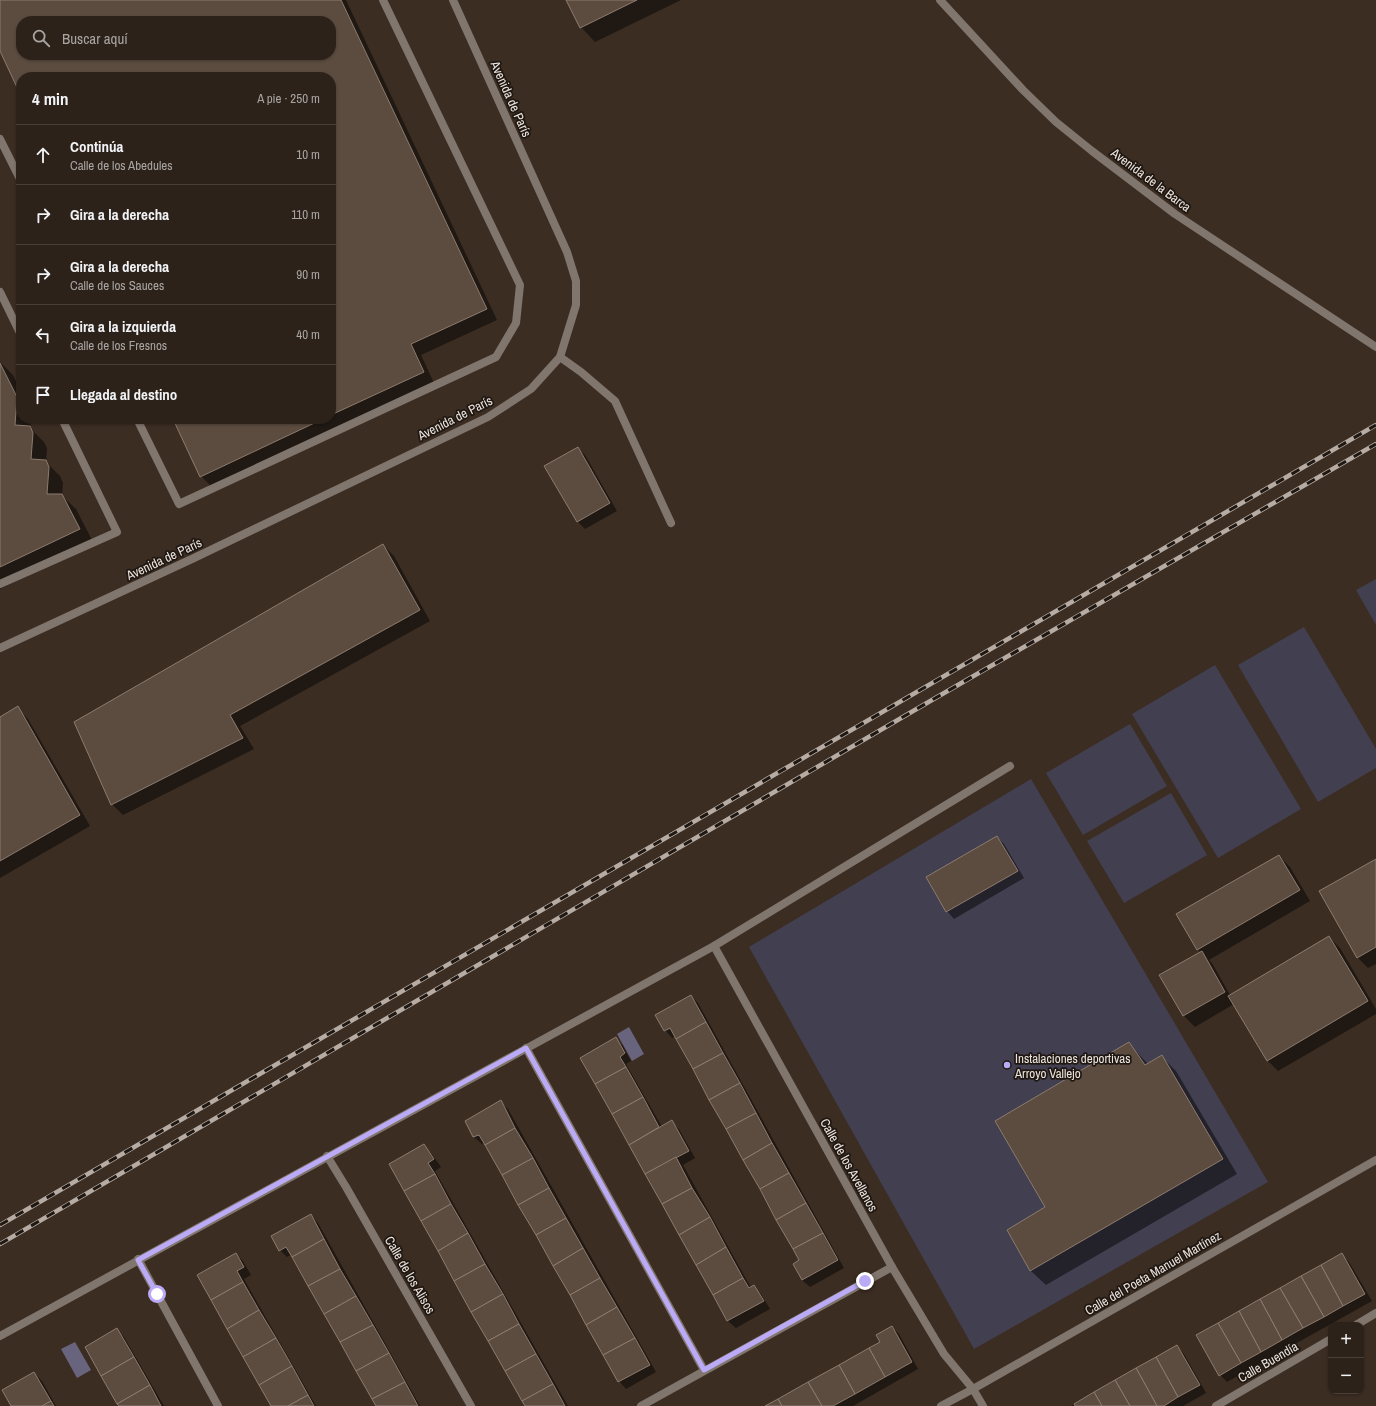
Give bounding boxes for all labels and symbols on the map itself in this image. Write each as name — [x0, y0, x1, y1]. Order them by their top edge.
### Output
street label: Avenida de París — [486, 57, 535, 140]
street label: Avenida de la Barca — [1107, 144, 1194, 216]
street label: Avenida de París — [414, 392, 495, 445]
street label: Avenida de París — [123, 534, 205, 584]
place label: Instalaciones deportivas Arroyo Vallejo — [1014, 1050, 1131, 1082]
marker: Instalaciones deportivas Arroyo Vallejo — [1002, 1060, 1012, 1070]
street label: Calle de los Avellanos — [816, 1115, 882, 1215]
street label: Calle del Poeta Manuel Martínez — [1082, 1227, 1224, 1319]
street label: Calle de los Alisos — [381, 1233, 439, 1317]
route end — [856, 1272, 874, 1290]
route start — [148, 1285, 166, 1303]
street label: Calle Buendía — [1235, 1338, 1301, 1386]

